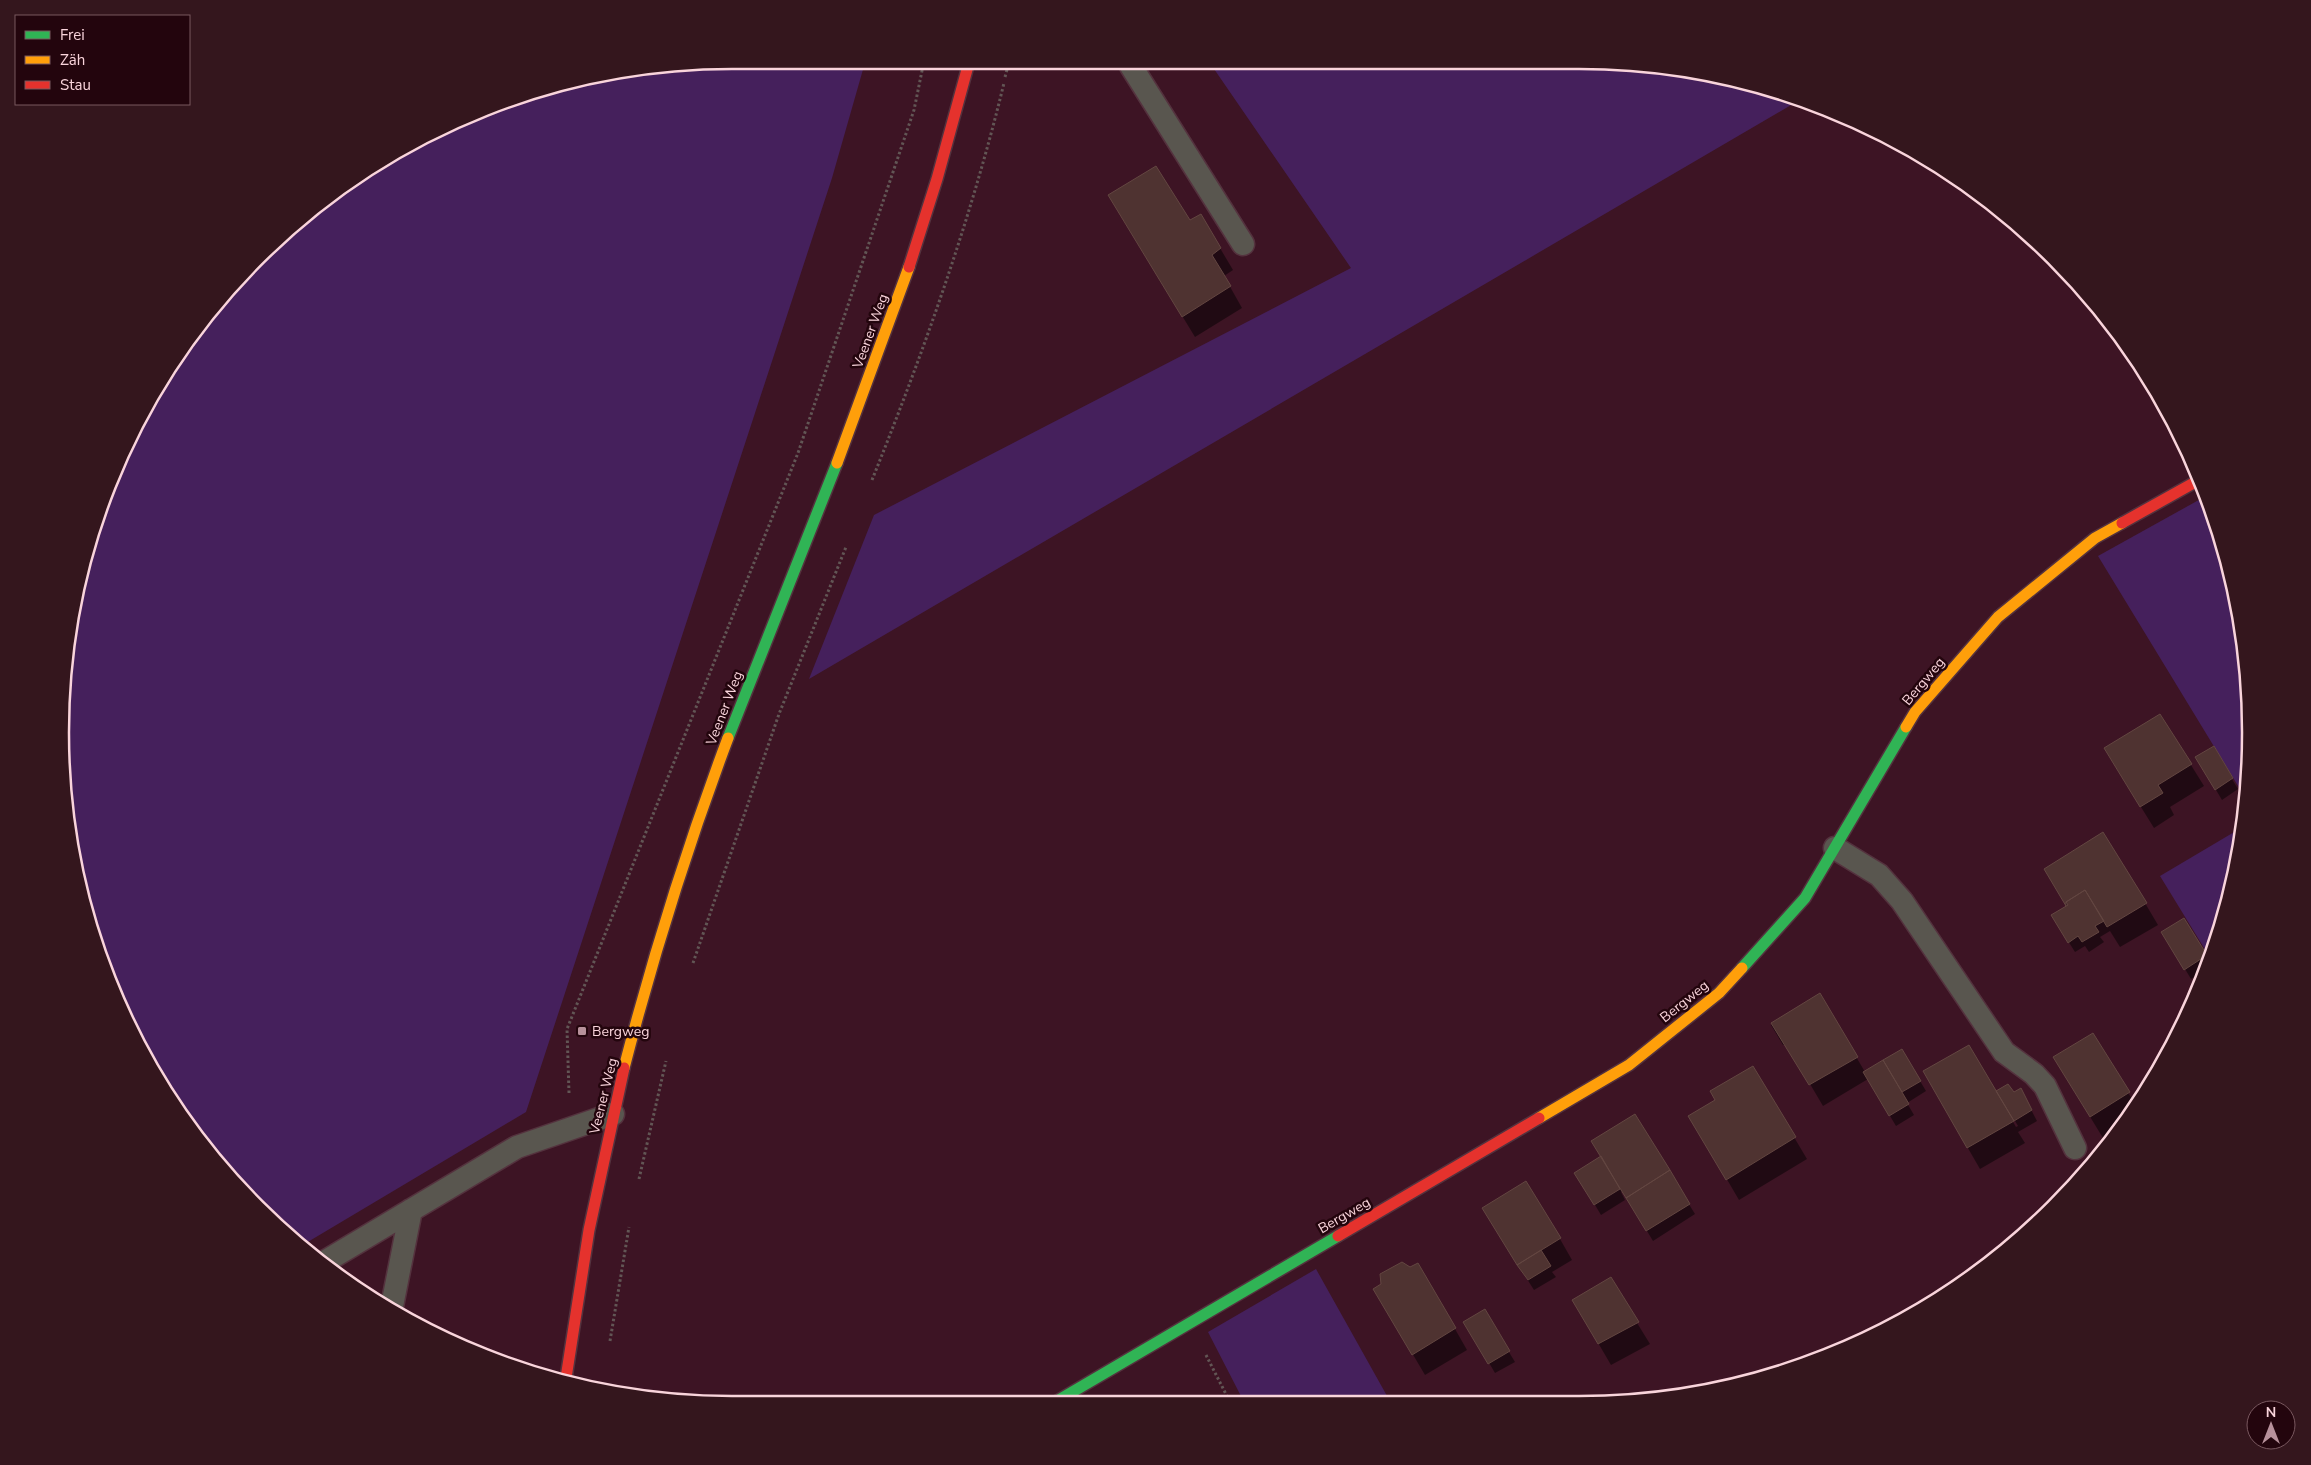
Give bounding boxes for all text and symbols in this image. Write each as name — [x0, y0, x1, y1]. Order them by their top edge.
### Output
legend — [15, 15, 190, 105]
text: Frei — [60, 25, 85, 45]
text: Zäh — [60, 50, 85, 70]
text: Stau — [60, 75, 91, 95]
street label: Veener Weg — [848, 291, 893, 372]
street label: Bergweg — [1898, 653, 1949, 709]
street label: Veener Weg — [701, 668, 747, 749]
street label: Bergweg — [1656, 976, 1713, 1027]
place label: Bergweg — [592, 1022, 649, 1041]
marker: Bergweg — [576, 1025, 588, 1037]
street label: Veener Weg — [585, 1056, 622, 1137]
street label: Bergweg — [1315, 1193, 1374, 1238]
north arrow — [2246, 1400, 2296, 1450]
text: N — [2266, 1403, 2276, 1422]

